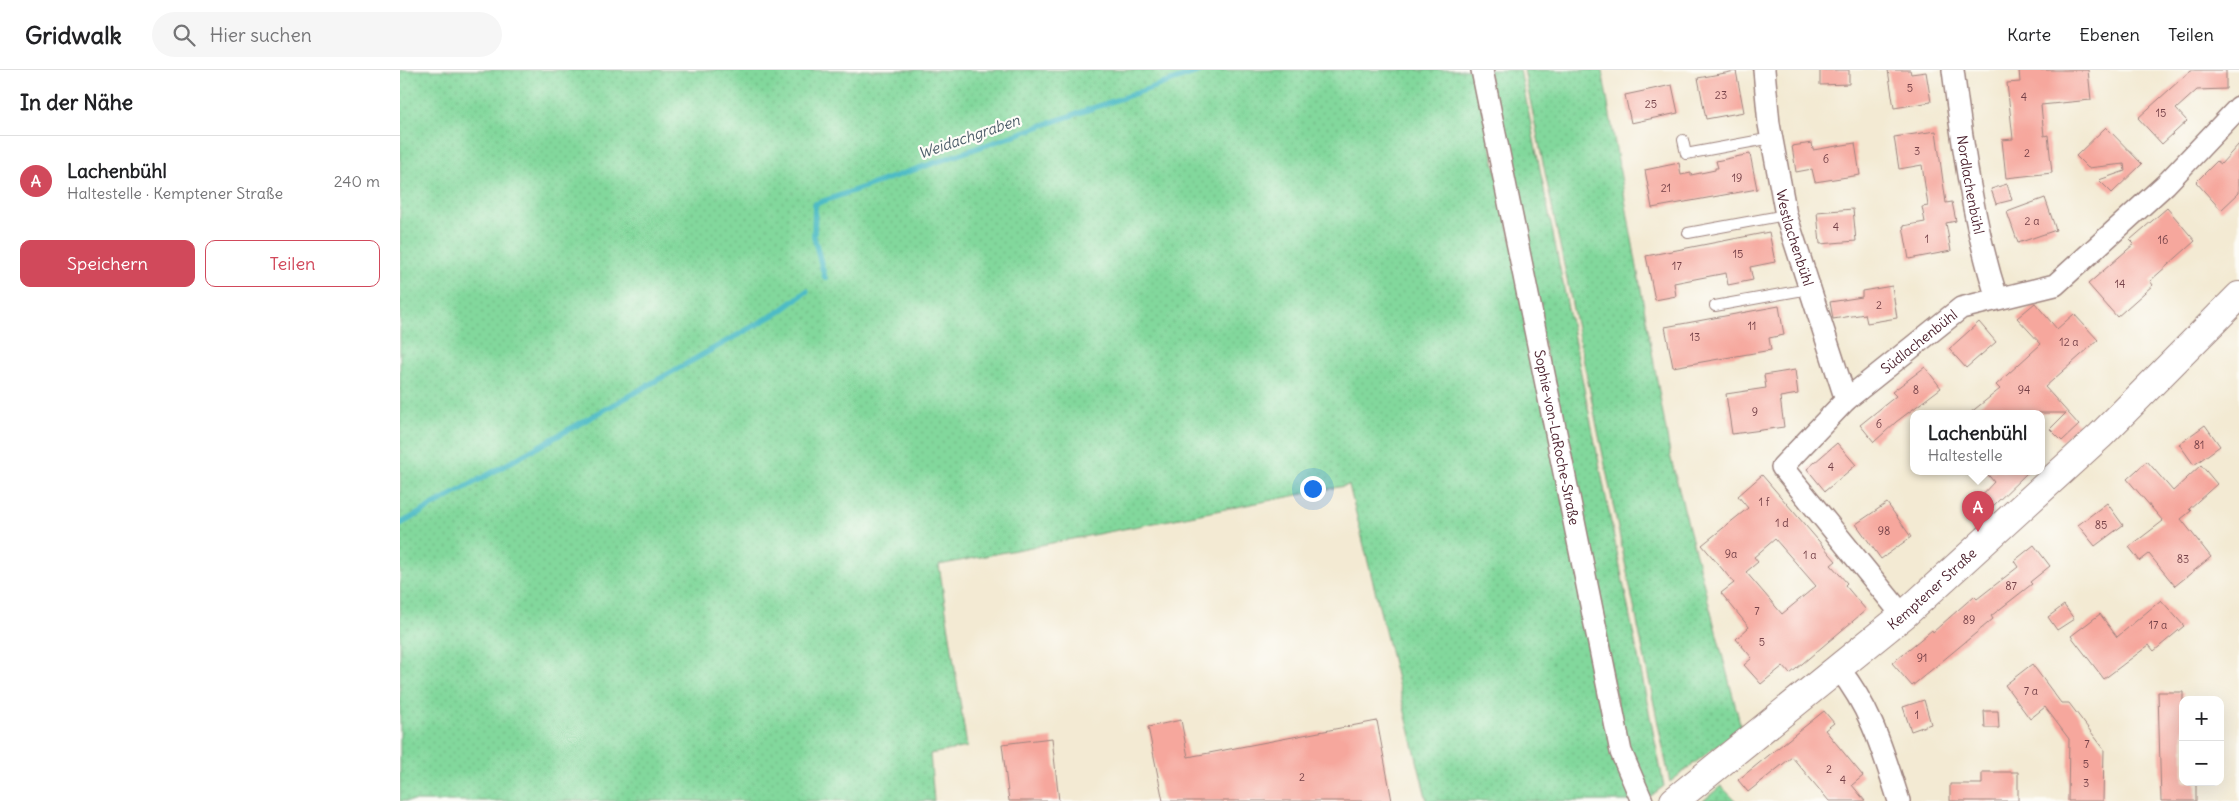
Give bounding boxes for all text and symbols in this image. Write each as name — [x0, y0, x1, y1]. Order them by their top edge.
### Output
search box — [152, 12, 502, 57]
text: Gridwalk — [25, 20, 122, 50]
icon: search — [170, 21, 198, 49]
text: Hier suchen — [210, 23, 312, 47]
text: Karte — [2007, 23, 2051, 46]
text: Ebenen — [2079, 23, 2140, 46]
text: Teilen — [2168, 23, 2214, 46]
house number: 5 — [1907, 81, 1913, 95]
house number: 23 — [1715, 88, 1727, 102]
text: In der Nähe — [20, 89, 133, 116]
house number: 4 — [2021, 90, 2027, 104]
house number: 25 — [1645, 97, 1657, 111]
house number: 15 — [2156, 106, 2166, 120]
water label: Weidachgraben — [916, 110, 1022, 163]
street label: Nordlachenbühl — [1953, 134, 1988, 236]
house number: 3 — [1914, 144, 1920, 158]
house number: 2 — [2024, 146, 2030, 160]
house number: 6 — [1823, 152, 1829, 166]
text: Lachenbühl — [67, 159, 167, 183]
text: A — [31, 171, 41, 191]
text: 240 m — [334, 171, 380, 191]
house number: 19 — [1732, 171, 1742, 185]
house number: 21 — [1661, 181, 1671, 195]
text: Haltestelle · Kemptener Straße — [67, 183, 283, 203]
street label: Westlachenbühl — [1772, 188, 1817, 288]
house number: 2 a — [2025, 214, 2039, 228]
house number: 4 — [1833, 220, 1839, 234]
house number: 1 — [1925, 232, 1929, 246]
house number: 16 — [2158, 233, 2168, 247]
button: Speichern — [20, 240, 195, 287]
button: Teilen — [205, 240, 380, 287]
house number: 15 — [1733, 247, 1743, 261]
house number: 17 — [1672, 259, 1682, 273]
house number: 14 — [2115, 277, 2125, 291]
house number: 2 — [1876, 298, 1882, 312]
street label: Südlachenbühl — [1877, 305, 1961, 378]
house number: 11 — [1748, 319, 1756, 333]
house number: 13 — [1690, 330, 1700, 344]
house number: 12 a — [2059, 335, 2079, 349]
street label: Sophie-von-LaRoche-Straße — [1530, 348, 1584, 527]
house number: 8 — [1913, 383, 1919, 397]
house number: 94 — [2018, 383, 2030, 397]
house number: 9 — [1752, 405, 1758, 419]
popup — [1910, 410, 2045, 475]
house number: 6 — [1876, 417, 1882, 431]
text: Lachenbühl — [1928, 421, 2027, 445]
house number: 81 — [2194, 438, 2204, 452]
text: Haltestelle — [1928, 445, 2003, 465]
house number: 4 — [1828, 460, 1834, 474]
your location — [1300, 476, 1326, 502]
pin: A — [1962, 491, 1994, 532]
house number: 1 f — [1759, 495, 1770, 509]
house number: 1 d — [1775, 516, 1789, 530]
house number: 85 — [2095, 518, 2107, 532]
house number: 98 — [1878, 524, 1890, 538]
street label: Kemptener Straße — [1884, 544, 1980, 634]
house number: 9a — [1725, 547, 1737, 561]
house number: 1 a — [1803, 548, 1817, 562]
house number: 83 — [2177, 552, 2189, 566]
house number: 87 — [2005, 579, 2017, 593]
house number: 7 — [1754, 604, 1760, 618]
house number: 89 — [1963, 613, 1975, 627]
house number: 17 a — [2149, 618, 2167, 632]
house number: 5 — [1759, 635, 1765, 649]
house number: 91 — [1917, 651, 1927, 665]
house number: 7 a — [2024, 684, 2038, 698]
map controls — [2179, 696, 2224, 786]
button: + — [2179, 696, 2224, 741]
house number: 1 — [1915, 708, 1919, 722]
house number: 7 — [2084, 737, 2090, 751]
button: − — [2179, 741, 2224, 786]
house number: 5 — [2083, 757, 2089, 771]
house number: 2 — [1826, 762, 1832, 776]
house number: 2 — [1299, 770, 1305, 784]
house number: 4 — [1840, 773, 1846, 787]
house number: 3 — [2083, 776, 2089, 790]

